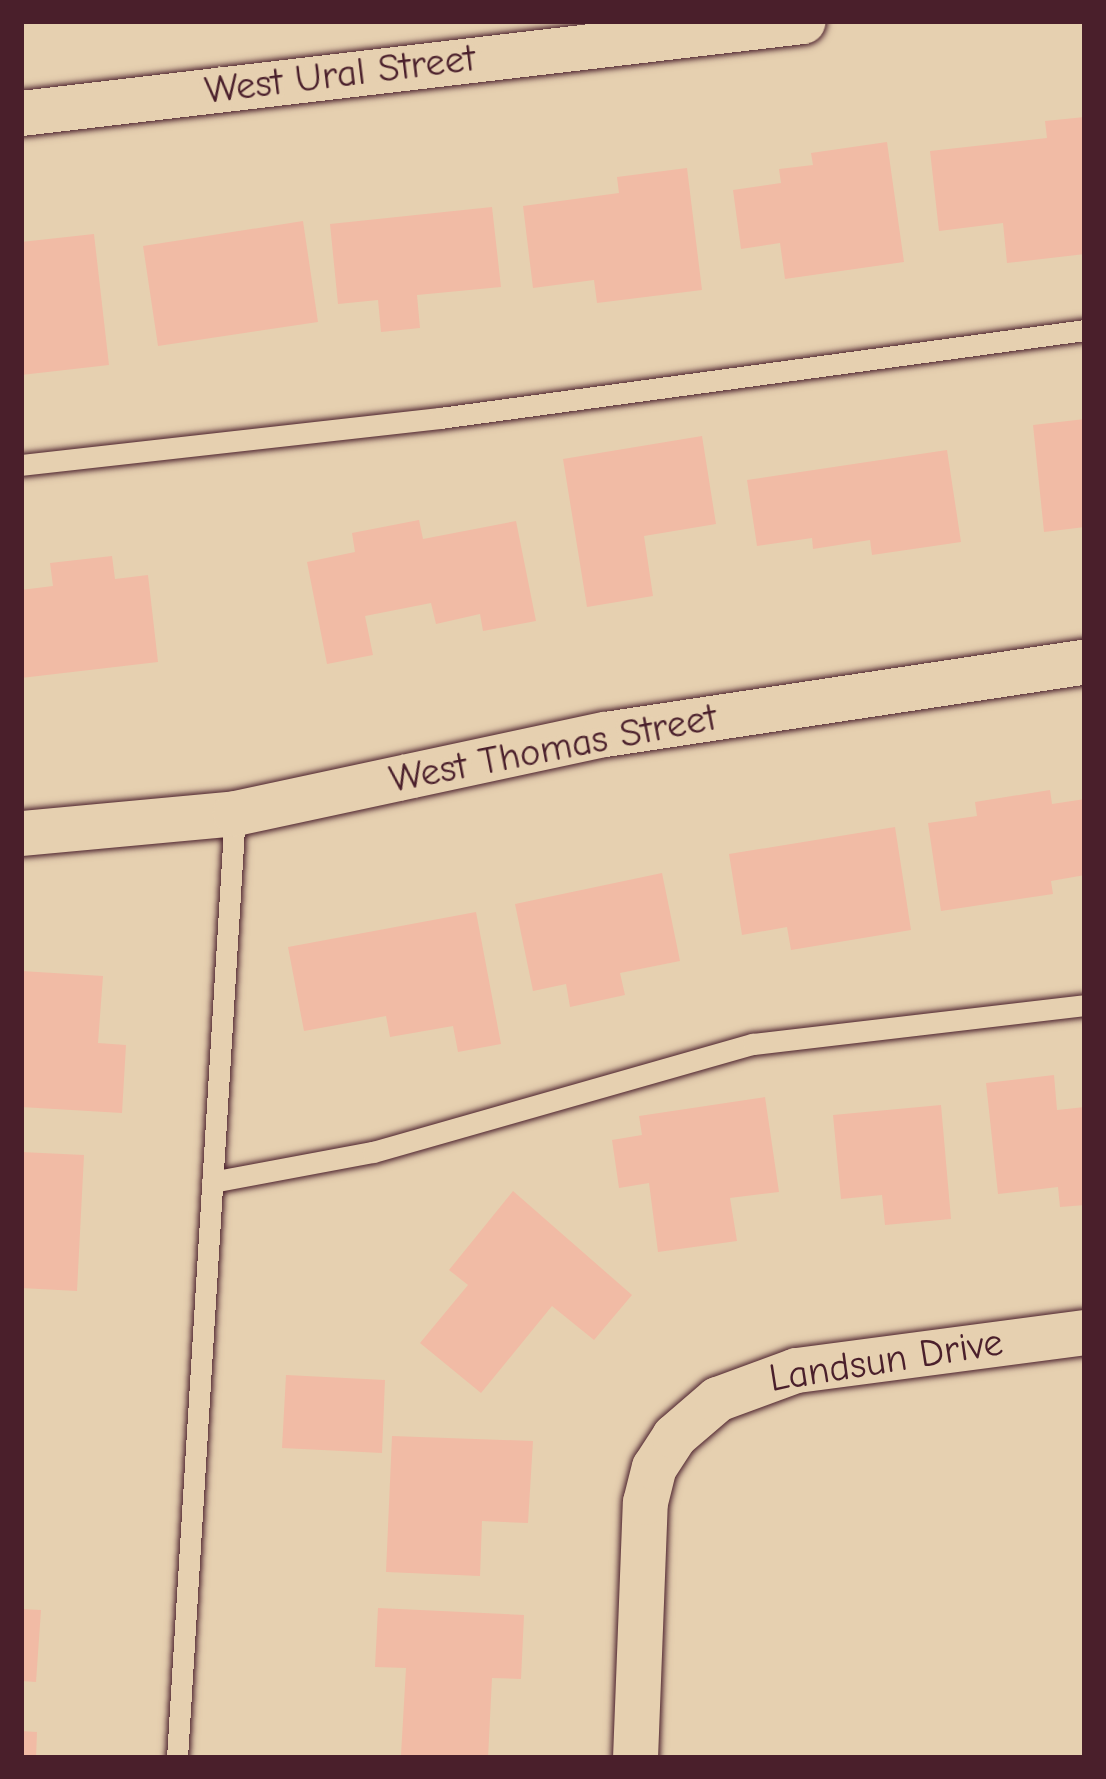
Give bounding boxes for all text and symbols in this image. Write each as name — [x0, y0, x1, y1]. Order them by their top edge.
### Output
street label: West Ural Street — [202, 35, 478, 115]
street label: West Thomas Street — [385, 694, 721, 804]
street label: Landsun Drive — [766, 1319, 1006, 1403]

